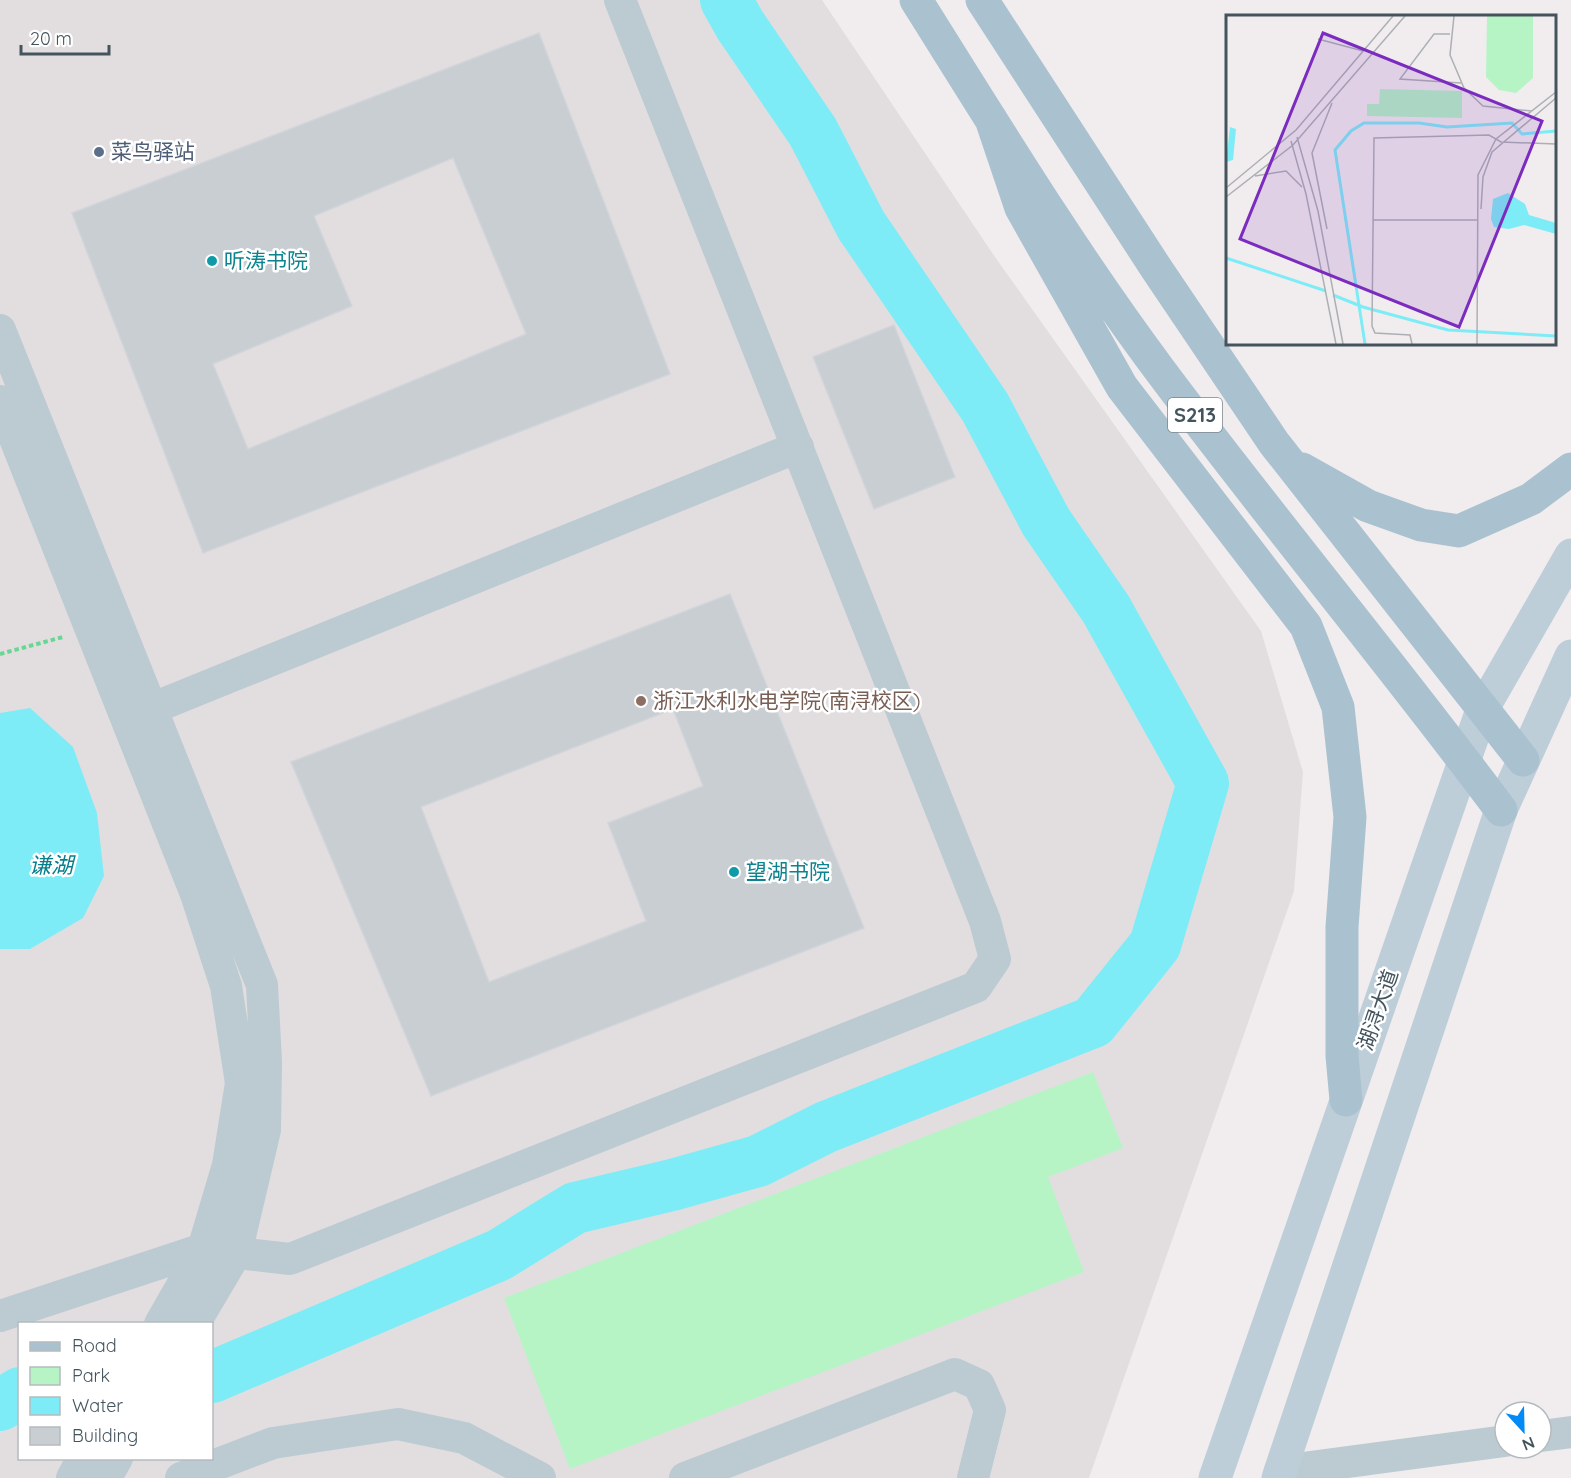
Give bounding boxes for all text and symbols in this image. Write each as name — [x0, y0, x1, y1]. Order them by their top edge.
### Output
inset map — [1226, 15, 1556, 345]
scale bar — [21, 18, 110, 56]
text: 20 m — [30, 27, 72, 50]
place label: 菜鸟驿站 — [111, 138, 195, 164]
marker: 菜鸟驿站 — [92, 145, 106, 159]
place label: 听涛书院 — [224, 247, 308, 273]
marker: 听涛书院 — [205, 254, 219, 268]
road number: S213 — [1168, 398, 1222, 432]
place label: 浙江水利水电学院(南浔校区) — [653, 687, 921, 713]
marker: 浙江水利水电学院(南浔校区) — [634, 694, 648, 708]
water label: 谦湖 — [29, 851, 76, 879]
place label: 望湖书院 — [746, 858, 830, 884]
marker: 望湖书院 — [727, 865, 741, 879]
street label: 湖浔大道 — [1351, 966, 1403, 1054]
legend — [18, 1322, 213, 1460]
text: Road — [72, 1334, 117, 1357]
text: Park — [72, 1364, 110, 1387]
text: Water — [72, 1394, 123, 1417]
north arrow — [1493, 1400, 1553, 1460]
text: Building — [72, 1424, 138, 1447]
text: N — [1519, 1432, 1538, 1455]

